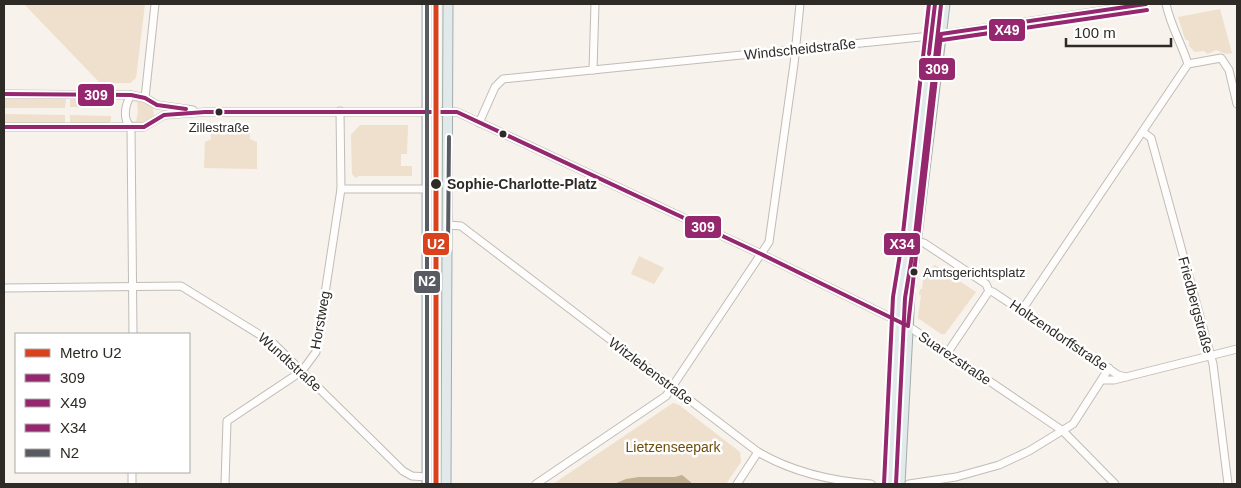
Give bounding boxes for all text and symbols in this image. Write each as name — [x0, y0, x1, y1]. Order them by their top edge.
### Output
scale bar — [1066, 15, 1171, 47]
line badge: X49 — [988, 18, 1026, 42]
text: X49 — [995, 22, 1020, 38]
text: 100 m — [1074, 24, 1116, 41]
street label: Windscheidstraße — [743, 35, 857, 63]
line badge: 309 — [918, 57, 956, 81]
text: 309 — [925, 61, 949, 77]
line badge: 309 — [77, 83, 115, 107]
text: 309 — [84, 87, 108, 103]
marker: Zillestraße — [214, 107, 224, 117]
place label: Zillestraße — [189, 120, 249, 135]
unlabelled marker — [498, 129, 508, 139]
place label: Sophie-Charlotte-Platz — [447, 176, 597, 192]
marker: Sophie-Charlotte-Platz — [429, 177, 443, 191]
line badge: 309 — [684, 215, 722, 239]
text: 309 — [691, 219, 715, 235]
line badge: U2 — [422, 232, 450, 256]
line badge: X34 — [883, 232, 921, 256]
text: U2 — [427, 236, 445, 252]
text: X34 — [890, 236, 915, 252]
street label: Friedbergstraße — [1175, 255, 1217, 355]
place label: Amtsgerichtsplatz — [923, 265, 1026, 280]
marker: Amtsgerichtsplatz — [909, 267, 919, 277]
line badge: N2 — [413, 270, 441, 294]
text: N2 — [418, 273, 436, 289]
street label: Horstweg — [307, 289, 333, 351]
street label: Holtzendorffstraße — [1007, 296, 1111, 374]
street label: Suarezstraße — [916, 328, 994, 388]
street label: Wundtstraße — [255, 329, 325, 395]
legend — [15, 333, 190, 473]
street label: Witzlebenstraße — [606, 334, 696, 408]
text: Metro U2 — [60, 344, 122, 361]
text: 309 — [60, 369, 85, 386]
text: X49 — [60, 394, 87, 411]
text: X34 — [60, 419, 87, 436]
park label: Lietzenseepark — [626, 439, 721, 455]
text: N2 — [60, 444, 79, 461]

